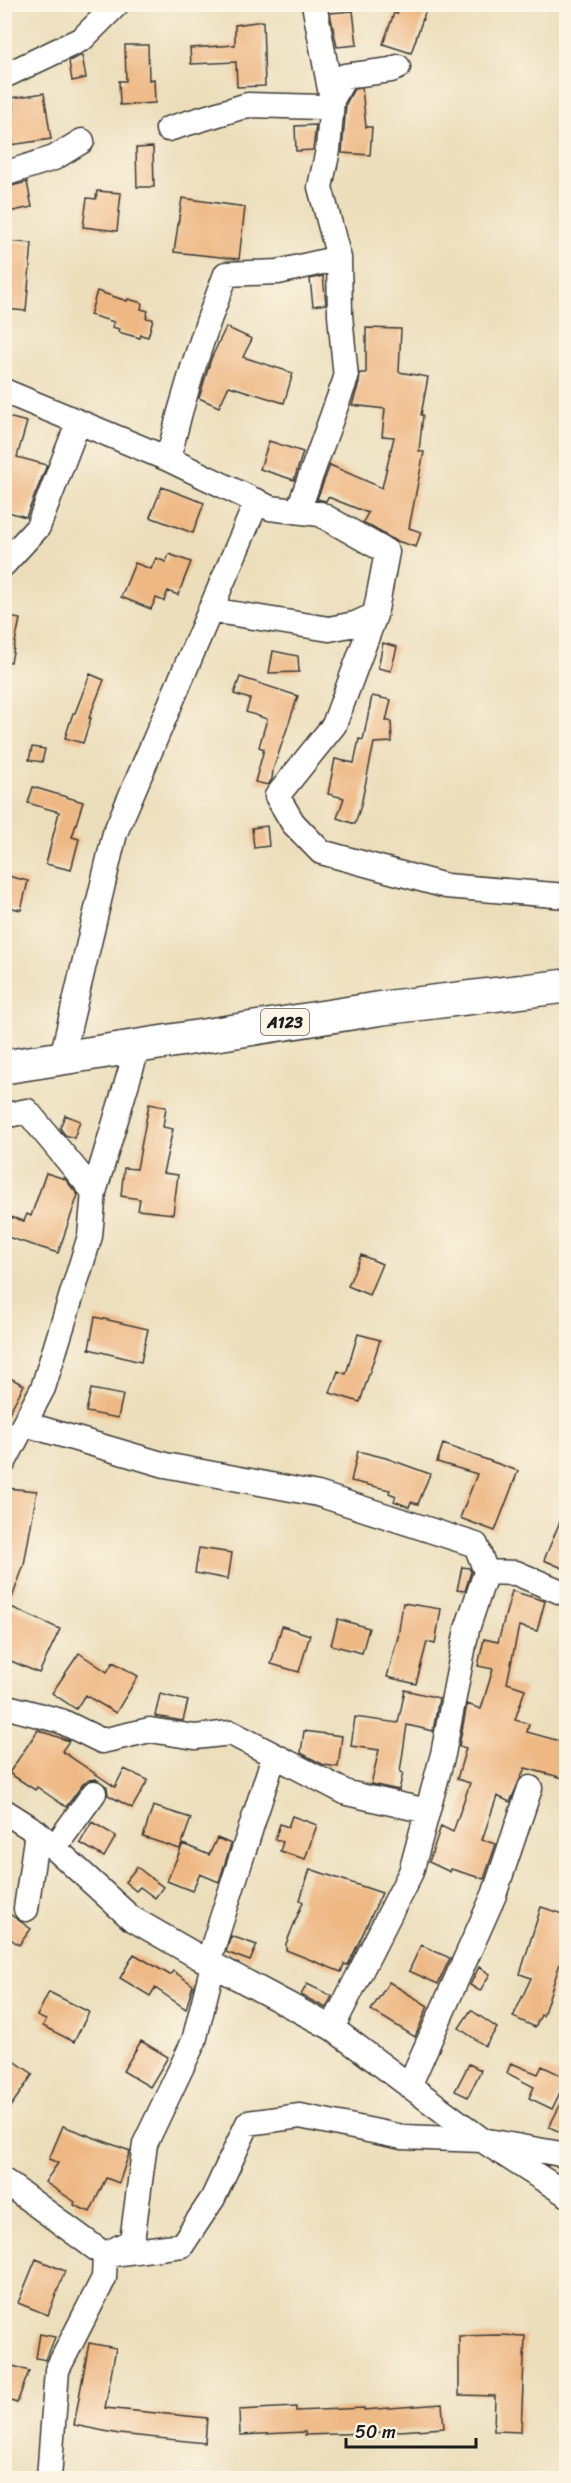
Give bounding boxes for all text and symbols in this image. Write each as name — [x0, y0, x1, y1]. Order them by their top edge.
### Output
road number: A123 — [261, 1009, 309, 1035]
scale bar — [346, 2411, 476, 2449]
text: 50 m — [355, 2416, 396, 2448]

